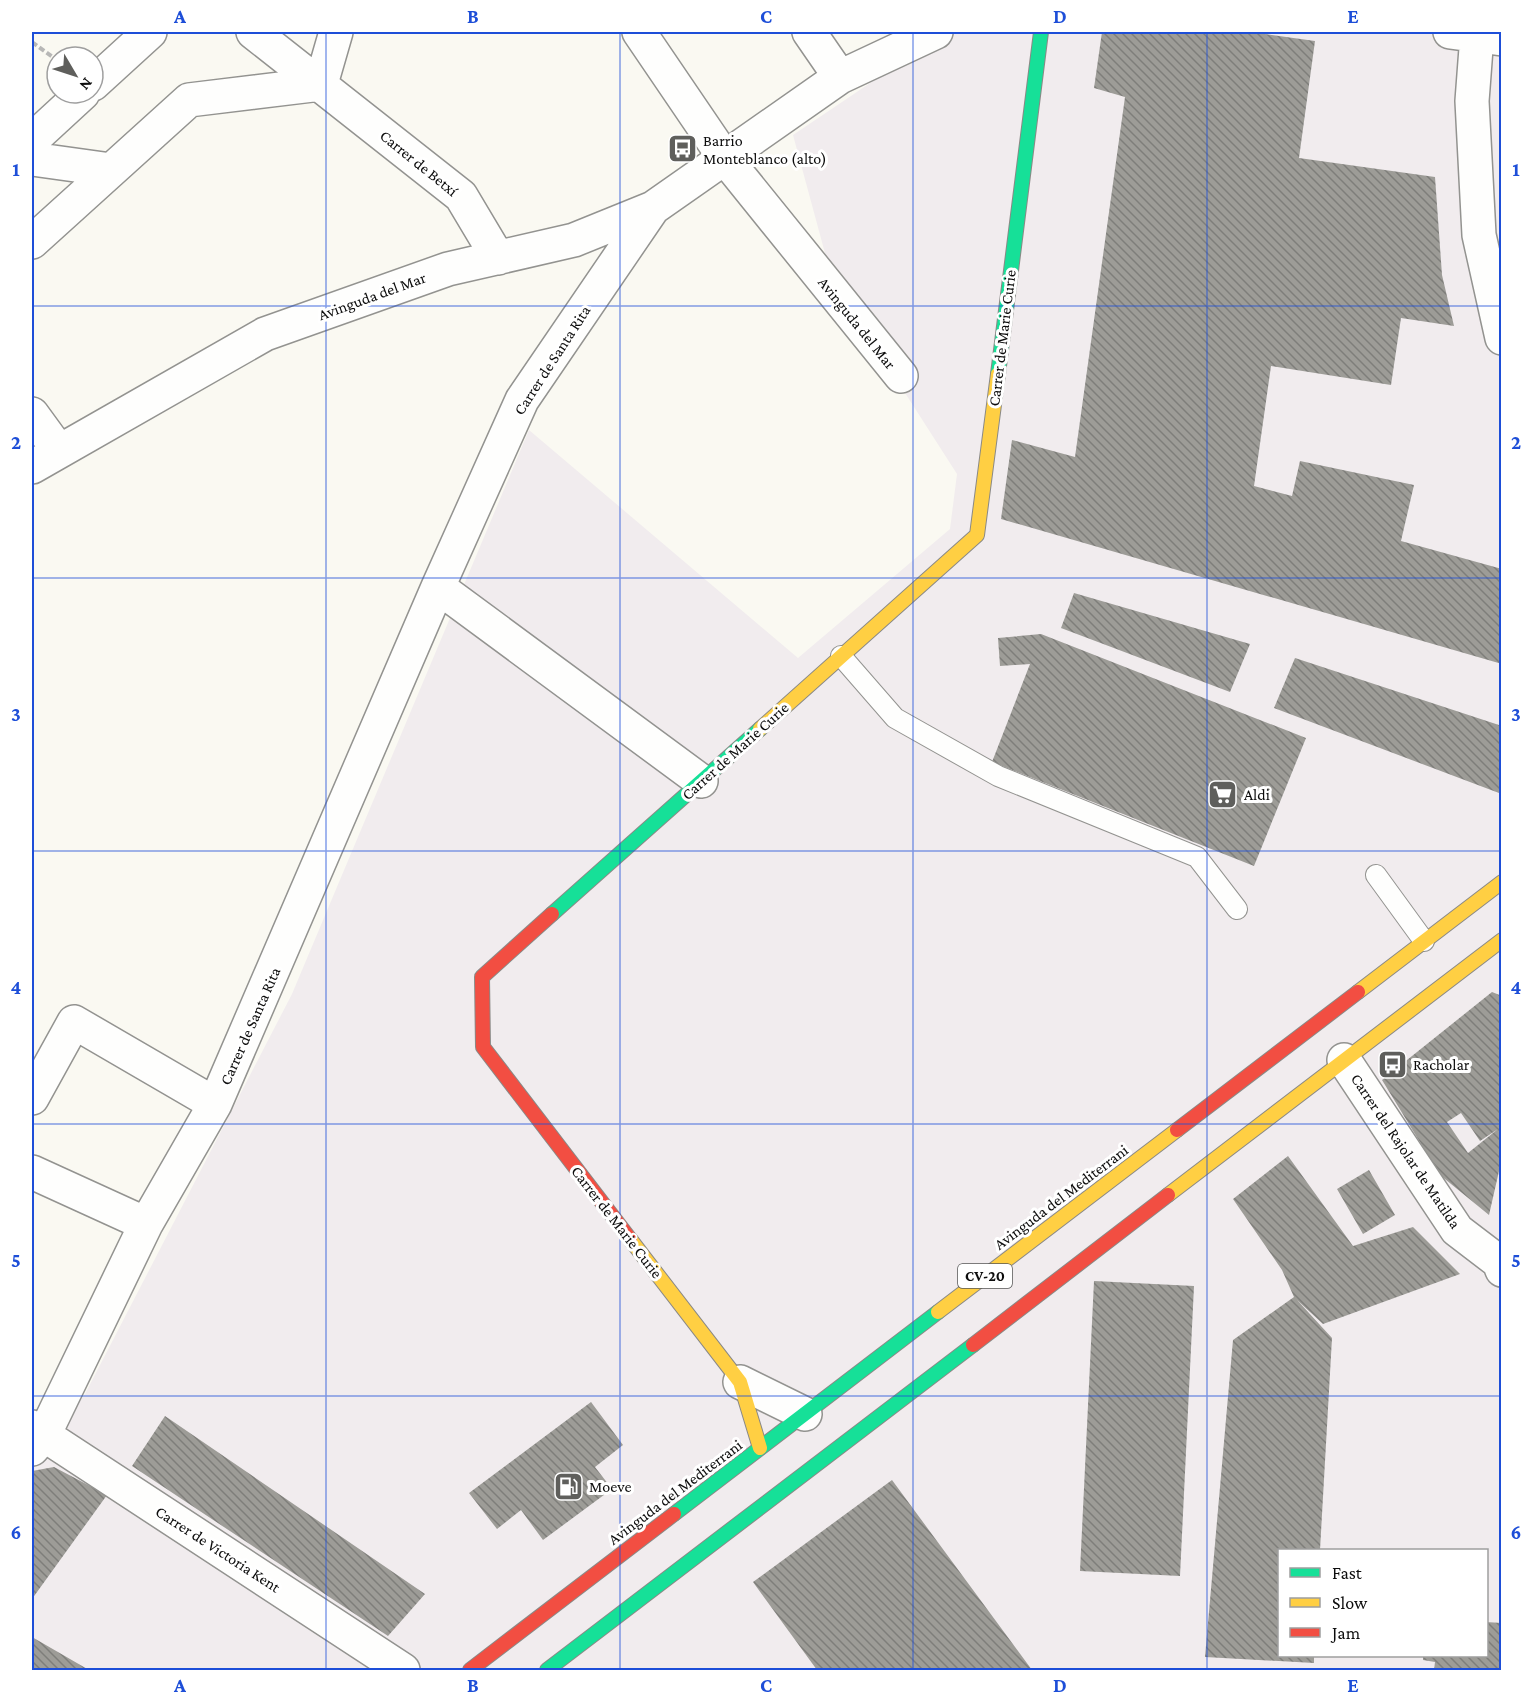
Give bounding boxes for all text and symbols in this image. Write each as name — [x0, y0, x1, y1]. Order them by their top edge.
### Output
text: A — [173, 5, 187, 27]
text: B — [467, 5, 479, 27]
text: C — [760, 5, 772, 27]
text: D — [1053, 5, 1067, 27]
text: E — [1347, 5, 1359, 27]
north arrow — [45, 45, 105, 105]
text: N — [76, 75, 96, 94]
street label: Carrer de Betxí — [377, 127, 462, 200]
place label: Barrio Monteblanco (alto) — [703, 132, 827, 168]
bus stop icon: Barrio Monteblanco (alto) — [666, 133, 698, 165]
text: 1 — [12, 158, 20, 180]
text: 1 — [1512, 158, 1520, 180]
street label: Avinguda del Mar — [316, 269, 429, 324]
street label: Carrer de Marie Curie — [985, 269, 1019, 407]
street label: Avinguda del Mar — [814, 274, 899, 373]
street label: Carrer de Santa Rita — [510, 302, 594, 418]
text: 2 — [11, 431, 21, 453]
text: 2 — [1511, 431, 1521, 453]
street label: Carrer de Marie Curie — [678, 699, 792, 803]
text: 3 — [11, 703, 21, 725]
text: 3 — [1511, 703, 1521, 725]
supermarket icon: Aldi — [1207, 778, 1239, 810]
place label: Aldi — [1244, 786, 1270, 803]
street label: Carrer de Santa Rita — [216, 964, 284, 1087]
text: 4 — [11, 976, 22, 998]
text: 4 — [1511, 976, 1522, 998]
bus stop icon: Racholar — [1376, 1048, 1408, 1080]
place label: Racholar — [1413, 1056, 1470, 1073]
street label: Carrer del Rajolar de Matilda — [1347, 1070, 1465, 1233]
street label: Avinguda del Mediterrani — [991, 1141, 1132, 1254]
street label: Carrer de Marie Curie — [568, 1163, 666, 1281]
text: 5 — [11, 1249, 21, 1271]
text: 5 — [1511, 1249, 1521, 1271]
road number: CV-20 — [958, 1264, 1012, 1288]
street label: Avinguda del Mediterrani — [605, 1436, 746, 1549]
fuel station icon: Moeve — [552, 1470, 584, 1502]
place label: Moeve — [589, 1478, 631, 1495]
street label: Carrer de Victoria Kent — [153, 1502, 284, 1596]
text: 6 — [11, 1521, 21, 1543]
text: 6 — [1511, 1521, 1521, 1543]
legend — [1278, 1549, 1488, 1657]
text: Fast — [1332, 1563, 1363, 1583]
text: Slow — [1332, 1593, 1368, 1613]
text: Jam — [1330, 1623, 1361, 1643]
text: A — [173, 1674, 187, 1696]
text: B — [467, 1674, 479, 1696]
text: C — [760, 1674, 772, 1696]
text: D — [1053, 1674, 1067, 1696]
text: E — [1347, 1674, 1359, 1696]

